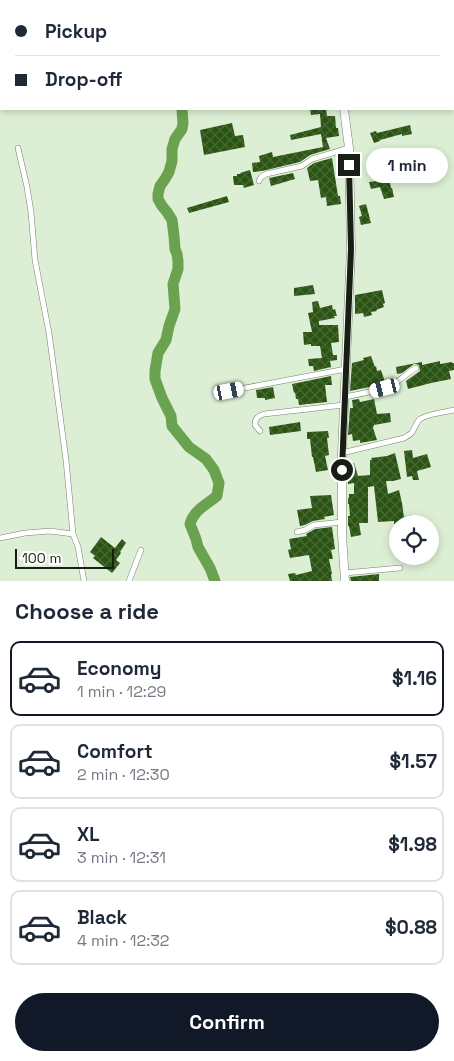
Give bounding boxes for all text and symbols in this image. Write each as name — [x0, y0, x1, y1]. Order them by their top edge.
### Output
text: Pickup — [45, 19, 107, 44]
text: Drop-off — [45, 67, 123, 92]
callout: 1 min — [366, 148, 449, 182]
route end — [338, 154, 360, 176]
text: 1 min — [387, 155, 427, 176]
car — [368, 377, 401, 399]
car — [212, 381, 245, 401]
route start — [331, 459, 353, 481]
map controls — [389, 515, 439, 565]
button: locate — [389, 515, 439, 565]
scale bar — [15, 546, 114, 569]
text: 100 m — [22, 549, 61, 567]
text: Choose a ride — [15, 597, 159, 625]
icon: car — [17, 656, 62, 701]
text: Economy — [77, 656, 161, 681]
text: $1.16 — [392, 666, 437, 691]
text: 1 min · 12:29 — [77, 681, 166, 702]
icon: car — [17, 739, 62, 784]
text: Comfort — [77, 739, 153, 764]
text: $1.57 — [390, 749, 437, 774]
text: 2 min · 12:30 — [77, 764, 170, 785]
icon: car — [17, 822, 62, 867]
text: XL — [77, 822, 100, 847]
text: $1.98 — [388, 832, 437, 857]
text: 3 min · 12:31 — [77, 847, 166, 868]
icon: car — [17, 905, 62, 950]
text: Black — [77, 905, 127, 930]
text: $0.88 — [385, 915, 437, 940]
text: 4 min · 12:32 — [77, 930, 170, 951]
button: Confirm — [15, 993, 439, 1051]

